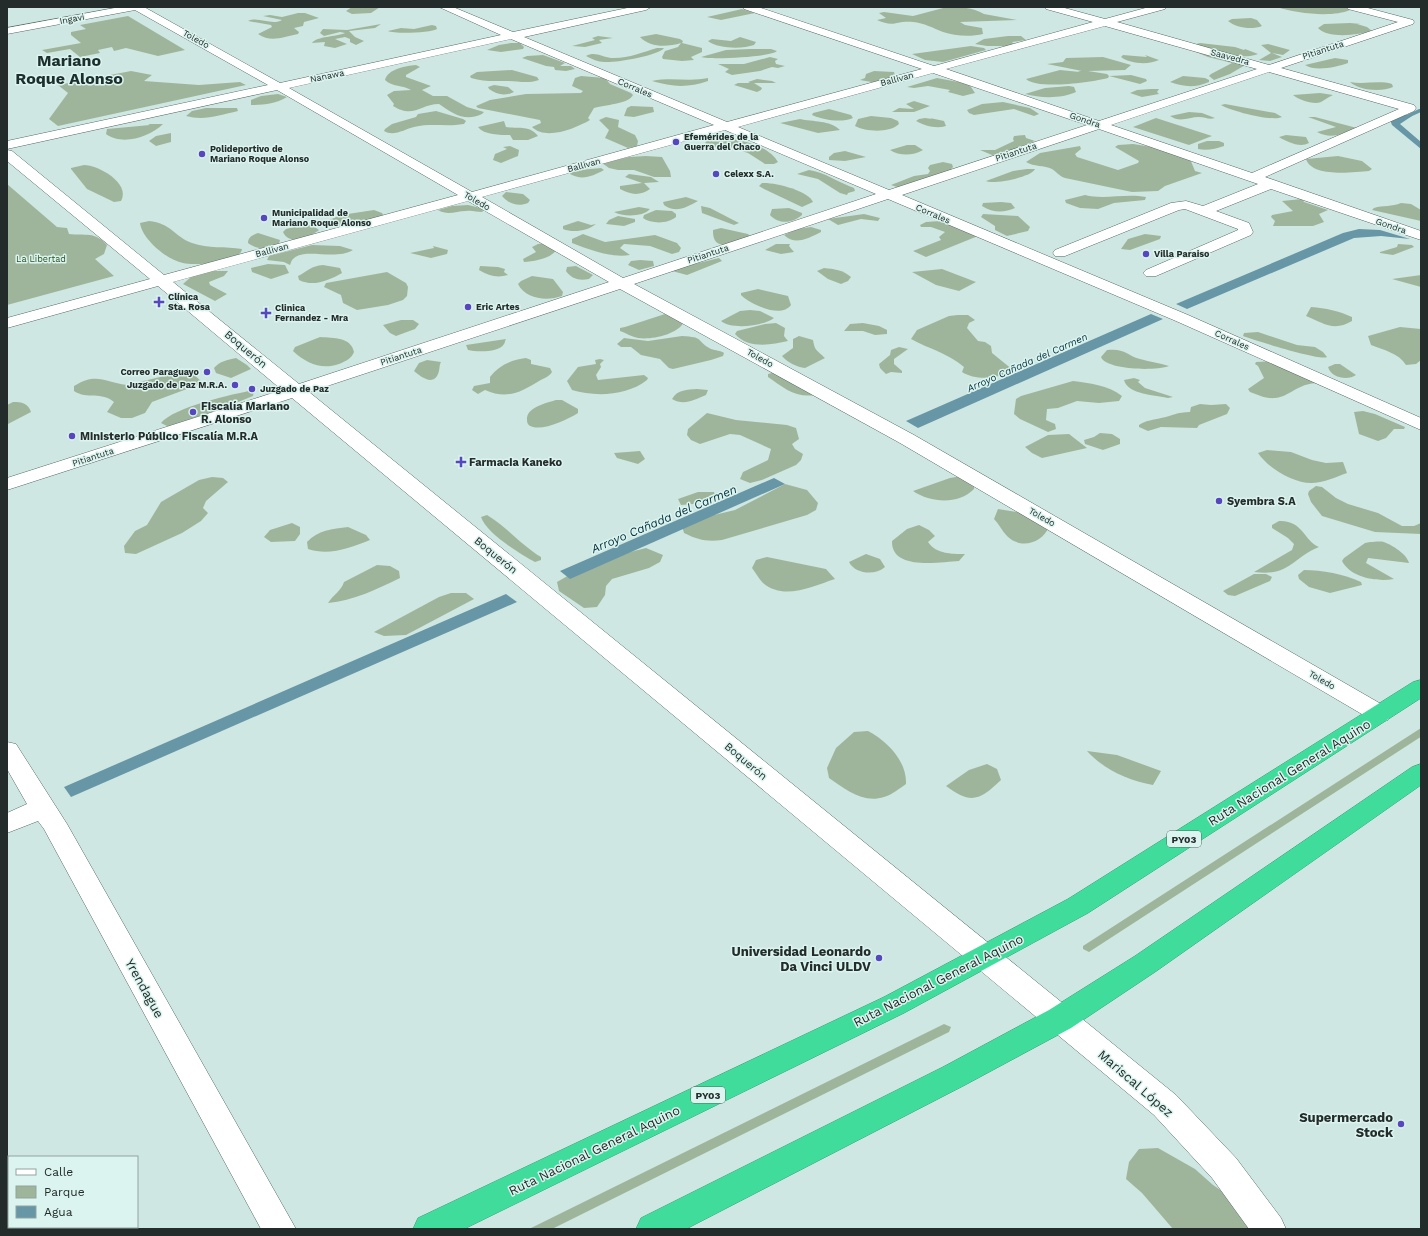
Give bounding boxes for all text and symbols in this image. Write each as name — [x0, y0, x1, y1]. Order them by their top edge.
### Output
street label: Ingavi — [59, 12, 85, 26]
street label: Toledo — [181, 28, 211, 50]
street label: Pitiantuta — [1301, 39, 1345, 61]
street label: Saavedra — [1209, 47, 1251, 67]
district label: Mariano Roque Alonso — [15, 51, 123, 88]
street label: Nanawa — [309, 67, 345, 85]
street label: Ballivan — [879, 70, 915, 88]
street label: Corrales — [616, 76, 654, 100]
street label: Gondra — [1068, 110, 1102, 130]
place label: Efemérides de la Guerra del Chaco — [684, 132, 761, 152]
marker: Efemérides de la Guerra del Chaco — [671, 137, 681, 147]
street label: Pitiantuta — [994, 141, 1038, 163]
place label: Polideportivo de Mariano Roque Alonso — [210, 144, 310, 164]
marker: Polideportivo de Mariano Roque Alonso — [197, 149, 207, 159]
street label: Ballivan — [566, 156, 602, 174]
marker: Celexx S.A. — [711, 169, 721, 179]
place label: Celexx S.A. — [724, 169, 774, 179]
street label: Toledo — [462, 189, 492, 213]
street label: Corrales — [914, 202, 952, 226]
place label: Municipalidad de Mariano Roque Alonso — [272, 208, 372, 228]
marker: Municipalidad de Mariano Roque Alonso — [259, 213, 269, 223]
street label: Gondra — [1374, 216, 1408, 236]
street label: Ballivan — [254, 241, 290, 259]
street label: Pitiantuta — [686, 243, 730, 265]
marker: Villa Paraiso — [1141, 249, 1151, 259]
place label: Villa Paraiso — [1154, 249, 1210, 259]
park label: La Libertad — [16, 254, 66, 264]
place label: Clínica Sta. Rosa — [168, 292, 211, 312]
marker: Clínica Sta. Rosa — [153, 296, 165, 308]
marker: Eric Artes — [463, 302, 473, 312]
place label: Eric Artes — [476, 302, 520, 312]
place label: Clinica Fernandez - Mra — [275, 303, 349, 323]
marker: Clinica Fernandez - Mra — [260, 307, 272, 319]
street label: Boquerón — [222, 328, 270, 371]
street label: Corrales — [1213, 328, 1251, 352]
water label: Arroyo Cañada del Carmen — [964, 331, 1089, 394]
street label: Pitiantuta — [379, 345, 423, 367]
street label: Toledo — [745, 347, 775, 369]
place label: Correo Paraguayo — [120, 367, 200, 377]
marker: Correo Paraguayo — [202, 367, 212, 377]
place label: Juzgado de Paz M.R.A. — [127, 380, 227, 390]
marker: Juzgado de Paz M.R.A. — [230, 380, 240, 390]
marker: Juzgado de Paz — [247, 384, 257, 394]
place label: Juzgado de Paz — [260, 384, 329, 394]
place label: Fiscalía Mariano R. Alonso — [201, 400, 290, 426]
marker: Fiscalía Mariano R. Alonso — [188, 407, 198, 417]
place label: Ministerio Público Fiscalía M.R.A — [80, 430, 259, 443]
marker: Ministerio Público Fiscalía M.R.A — [67, 431, 77, 441]
street label: Pitiantuta — [71, 446, 115, 468]
place label: Farmacia Kaneko — [469, 456, 563, 469]
marker: Farmacia Kaneko — [456, 457, 466, 467]
water label: Arroyo Cañada del Carmen — [588, 482, 739, 556]
place label: Syembra S.A — [1227, 495, 1296, 508]
marker: Syembra S.A — [1214, 496, 1224, 506]
street label: Toledo — [1027, 505, 1057, 529]
street label: Boquerón — [472, 534, 520, 577]
street label: Toledo — [1307, 668, 1337, 692]
street label: Ruta Nacional General Aquino — [1205, 716, 1373, 829]
street label: Boquerón — [722, 740, 770, 783]
road number: PY03 — [1167, 831, 1201, 847]
street label: Ruta Nacional General Aquino — [851, 931, 1026, 1030]
place label: Universidad Leonardo Da Vinci ULDV — [731, 944, 871, 974]
marker: Universidad Leonardo Da Vinci ULDV — [874, 953, 884, 963]
street label: Yrendague — [122, 956, 167, 1020]
street label: Mariscal López — [1095, 1047, 1176, 1120]
road number: PY03 — [691, 1087, 725, 1103]
street label: Ruta Nacional General Aquino — [506, 1102, 682, 1199]
place label: Supermercado Stock — [1299, 1110, 1394, 1140]
marker: Supermercado Stock — [1396, 1119, 1406, 1129]
legend — [8, 1156, 138, 1228]
text: Calle — [44, 1165, 73, 1179]
text: Parque — [44, 1185, 85, 1199]
text: Agua — [44, 1205, 73, 1219]

